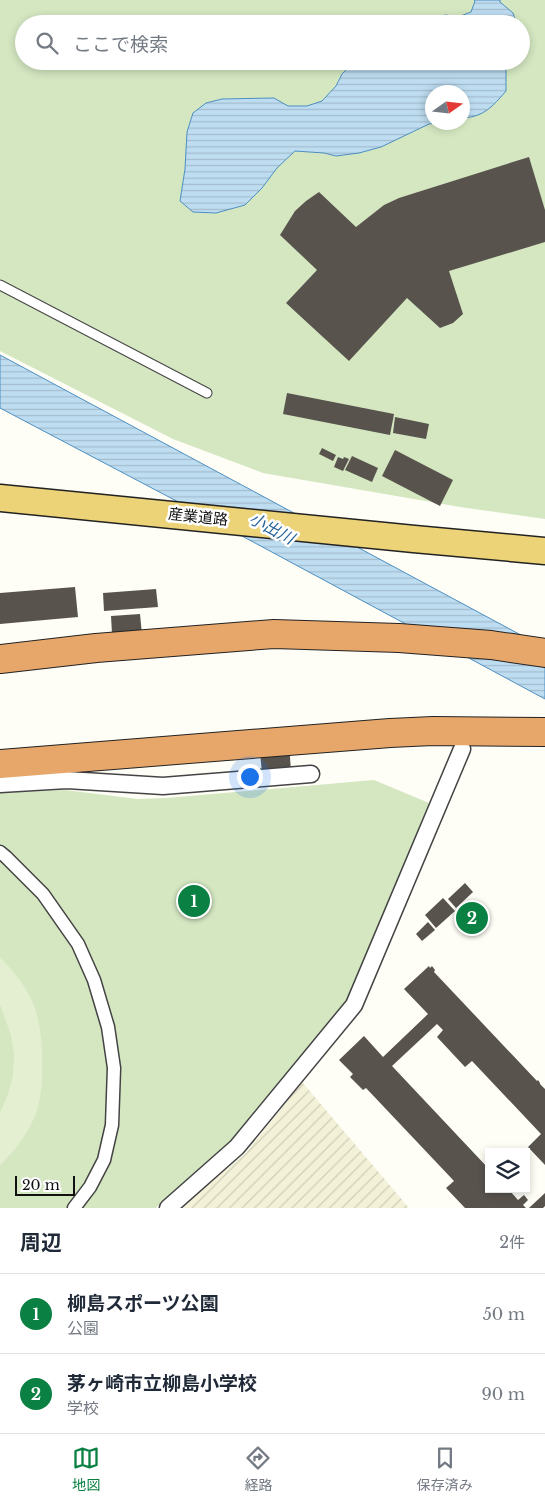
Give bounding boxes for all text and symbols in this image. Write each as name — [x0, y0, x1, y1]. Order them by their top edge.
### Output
search box — [15, 15, 530, 70]
icon: search — [33, 29, 61, 57]
text: ここで検索 — [73, 33, 168, 56]
north arrow — [425, 85, 470, 130]
street label: 産業道路 — [167, 504, 229, 529]
water label: 小出川 — [246, 508, 300, 549]
your location — [237, 764, 263, 790]
pin: 1 — [178, 882, 210, 920]
pin: 2 — [456, 899, 488, 937]
map controls — [485, 1148, 530, 1193]
button: layers — [485, 1148, 530, 1193]
scale bar — [15, 1173, 75, 1196]
text: 20 m — [22, 1176, 60, 1194]
text: 周辺 — [20, 1230, 62, 1256]
text: 2件 — [499, 1232, 525, 1252]
text: 柳島スポーツ公園 — [67, 1292, 219, 1315]
text: 1 — [33, 1304, 39, 1324]
text: 50 m — [483, 1304, 525, 1324]
text: 公園 — [67, 1318, 99, 1338]
text: 茅ヶ崎市立柳島小学校 — [67, 1372, 257, 1395]
text: 2 — [31, 1384, 41, 1404]
text: 90 m — [482, 1384, 525, 1404]
text: 学校 — [67, 1398, 99, 1418]
tab: 地図 — [72, 1444, 100, 1494]
tab: 経路 — [244, 1444, 272, 1494]
tab: 保存済み — [417, 1444, 473, 1494]

